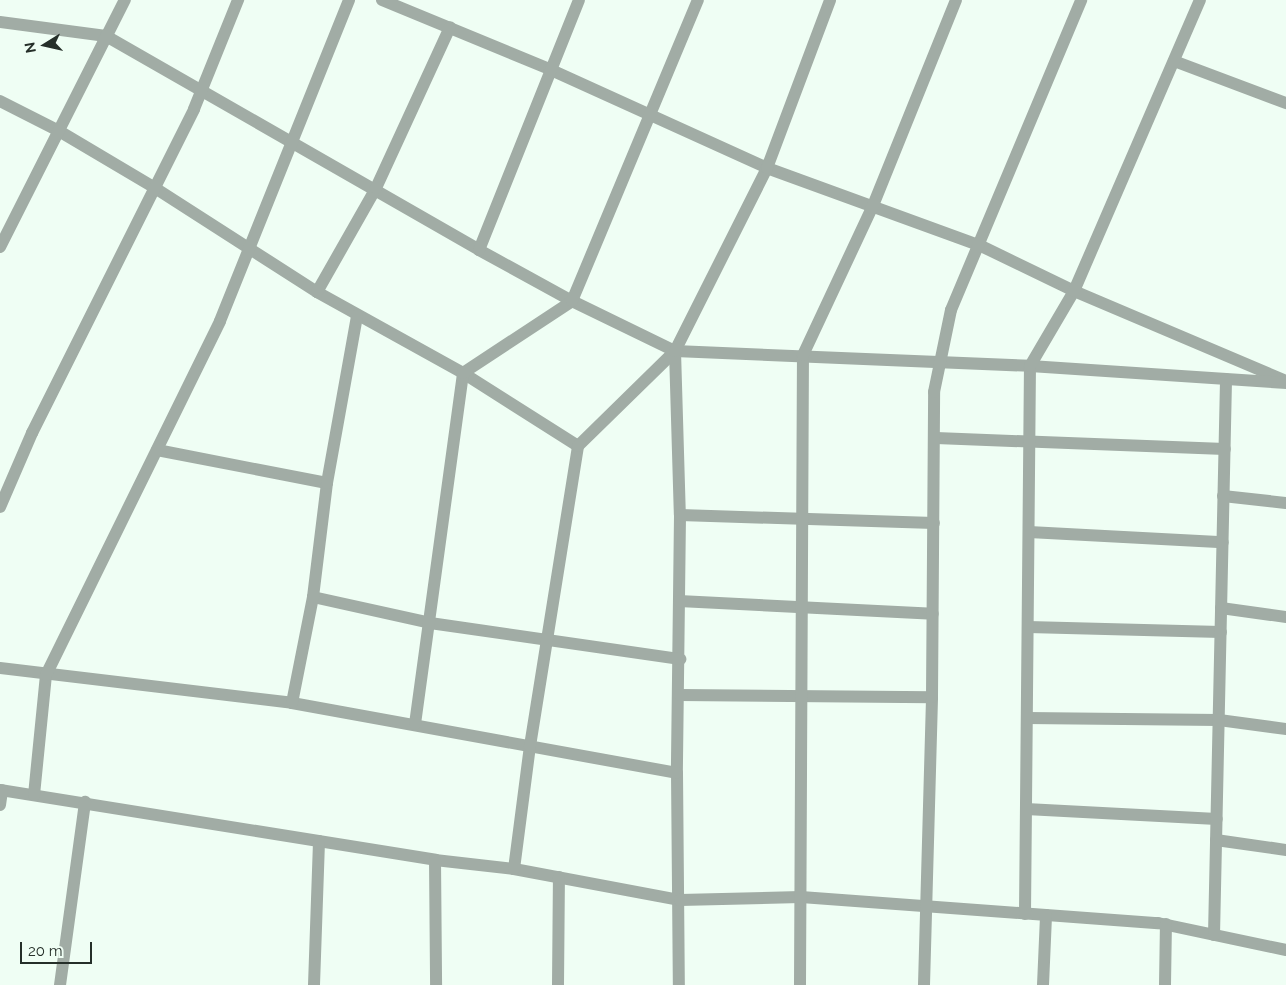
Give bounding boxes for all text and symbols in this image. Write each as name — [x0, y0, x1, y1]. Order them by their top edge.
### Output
north arrow — [20, 20, 70, 70]
text: N — [21, 41, 39, 54]
scale bar — [22, 932, 95, 964]
text: 20 m — [28, 942, 63, 960]

